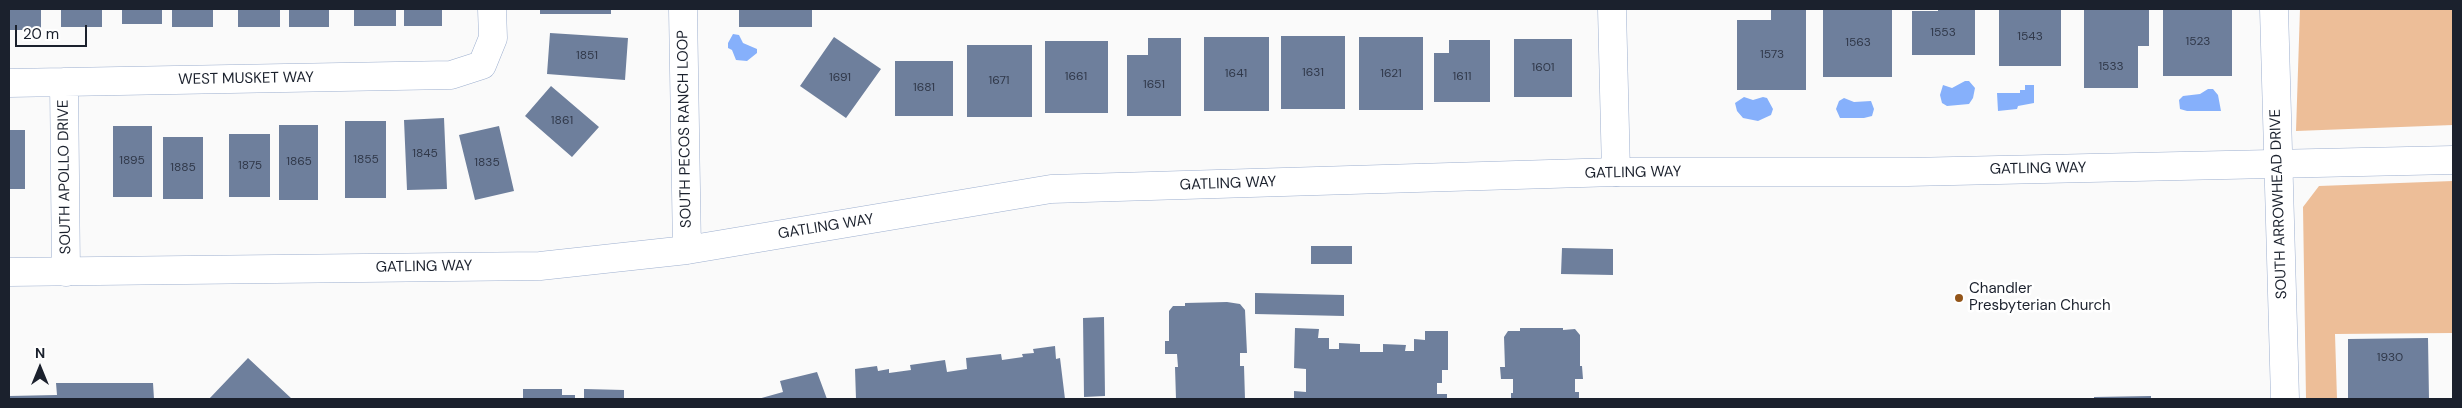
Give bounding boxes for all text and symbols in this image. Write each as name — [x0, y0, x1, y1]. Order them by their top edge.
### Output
scale bar — [18, 15, 90, 47]
text: 20 m — [23, 24, 59, 44]
house number: 1553 — [1930, 26, 1956, 40]
street label: SOUTH PECOS RANCH LOOP — [674, 30, 696, 228]
house number: 1543 — [2017, 30, 2043, 44]
house number: 1523 — [2186, 35, 2210, 49]
house number: 1563 — [1845, 36, 1871, 50]
house number: 1573 — [1760, 48, 1784, 62]
house number: 1851 — [576, 49, 598, 63]
house number: 1533 — [2098, 60, 2124, 74]
house number: 1601 — [1531, 61, 1555, 75]
house number: 1631 — [1302, 66, 1324, 80]
house number: 1641 — [1225, 67, 1247, 81]
house number: 1621 — [1380, 67, 1402, 81]
street label: WEST MUSKET WAY — [178, 69, 314, 89]
house number: 1661 — [1065, 70, 1087, 84]
house number: 1611 — [1453, 70, 1471, 84]
house number: 1691 — [829, 71, 851, 85]
house number: 1671 — [988, 74, 1010, 88]
house number: 1651 — [1143, 78, 1165, 92]
house number: 1681 — [913, 81, 935, 95]
street label: SOUTH APOLLO DRIVE — [55, 99, 75, 255]
street label: SOUTH ARROWHEAD DRIVE — [2267, 108, 2291, 300]
house number: 1861 — [551, 114, 573, 128]
house number: 1845 — [412, 147, 438, 161]
house number: 1855 — [353, 153, 379, 167]
house number: 1895 — [119, 154, 145, 168]
house number: 1865 — [286, 155, 312, 169]
house number: 1835 — [474, 156, 500, 170]
house number: 1875 — [238, 159, 262, 173]
street label: GATLING WAY — [1989, 159, 2087, 179]
house number: 1885 — [170, 161, 196, 175]
street label: GATLING WAY — [1584, 163, 1682, 183]
street label: GATLING WAY — [1179, 173, 1277, 195]
street label: GATLING WAY — [777, 211, 875, 243]
street label: GATLING WAY — [375, 257, 473, 277]
place label: Chandler Presbyterian Church — [1969, 280, 2111, 315]
marker: Chandler Presbyterian Church — [1953, 292, 1965, 304]
north arrow — [15, 343, 65, 393]
text: N — [35, 344, 45, 362]
house number: 1930 — [2377, 351, 2403, 365]

